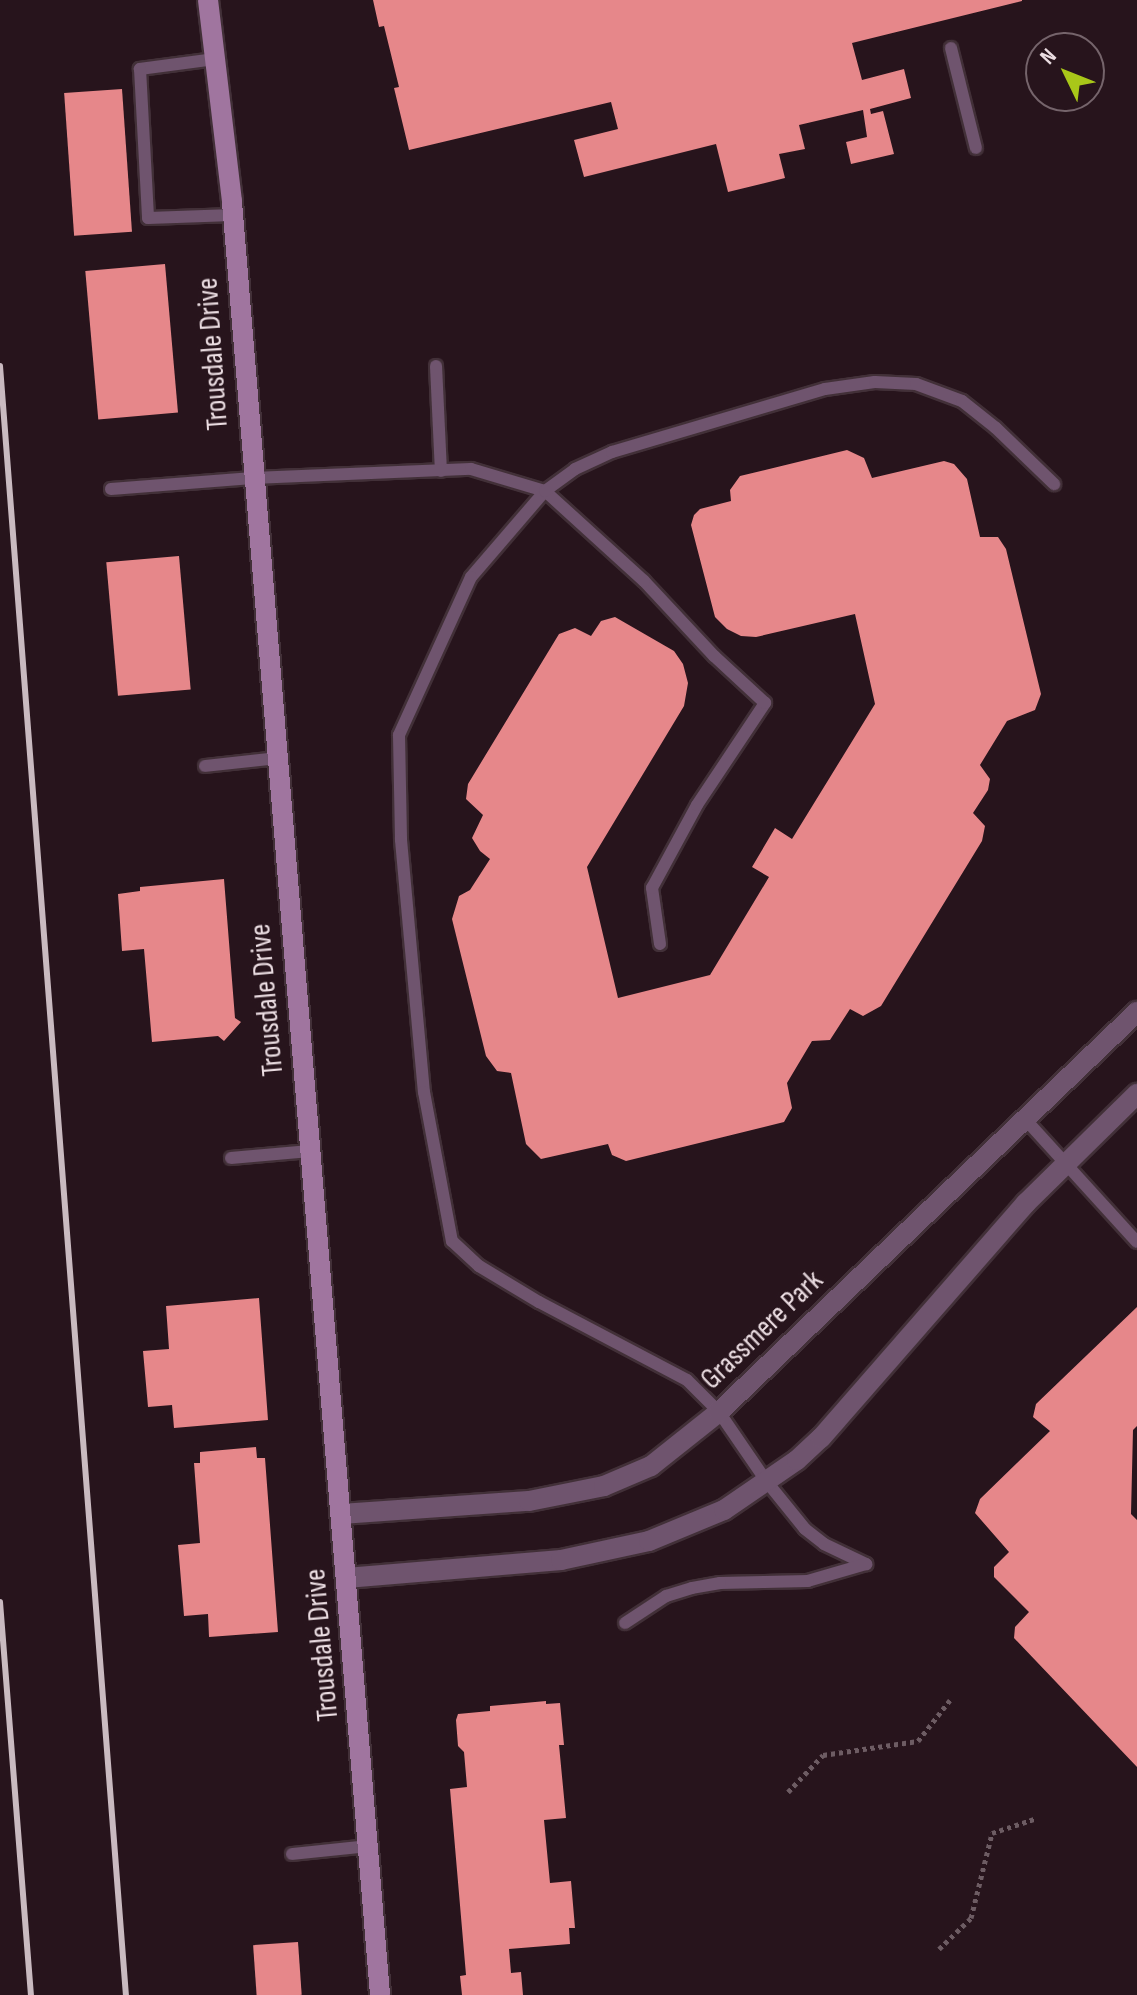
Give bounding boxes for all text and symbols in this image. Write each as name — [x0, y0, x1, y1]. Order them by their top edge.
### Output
north arrow — [1025, 32, 1105, 112]
text: N — [1035, 43, 1062, 70]
street label: Trousdale Drive — [190, 277, 236, 431]
street label: Trousdale Drive — [242, 922, 292, 1078]
street label: Grassmere Park — [693, 1263, 831, 1397]
street label: Trousdale Drive — [297, 1567, 347, 1723]

